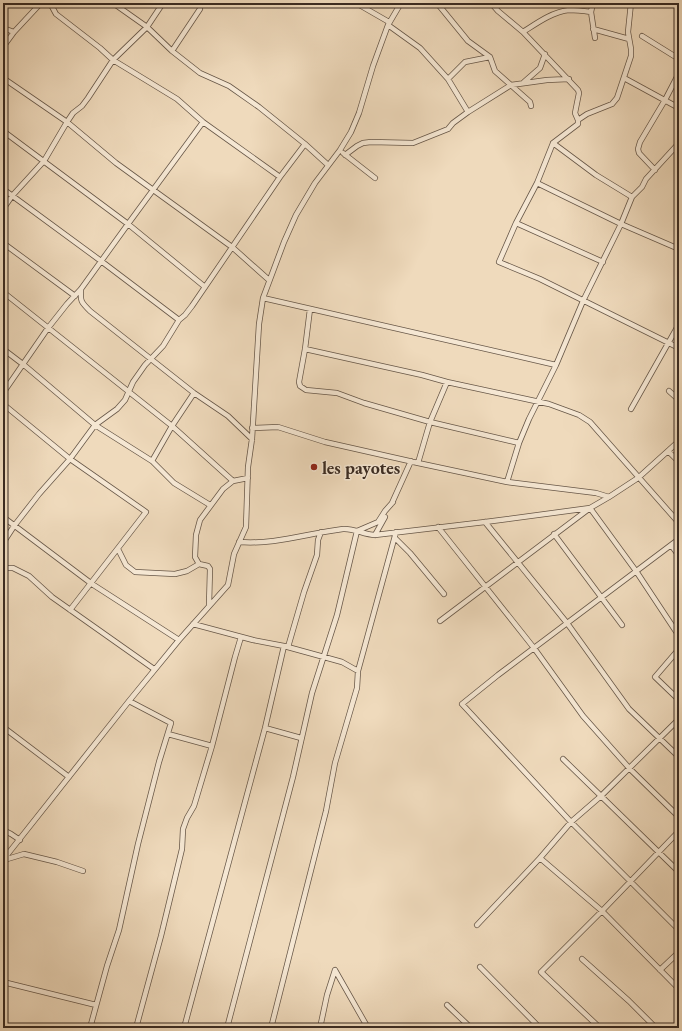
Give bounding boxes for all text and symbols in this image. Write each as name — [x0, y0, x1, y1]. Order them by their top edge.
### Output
place label: les payotes — [322, 456, 400, 479]
marker: les payotes — [309, 462, 319, 472]

